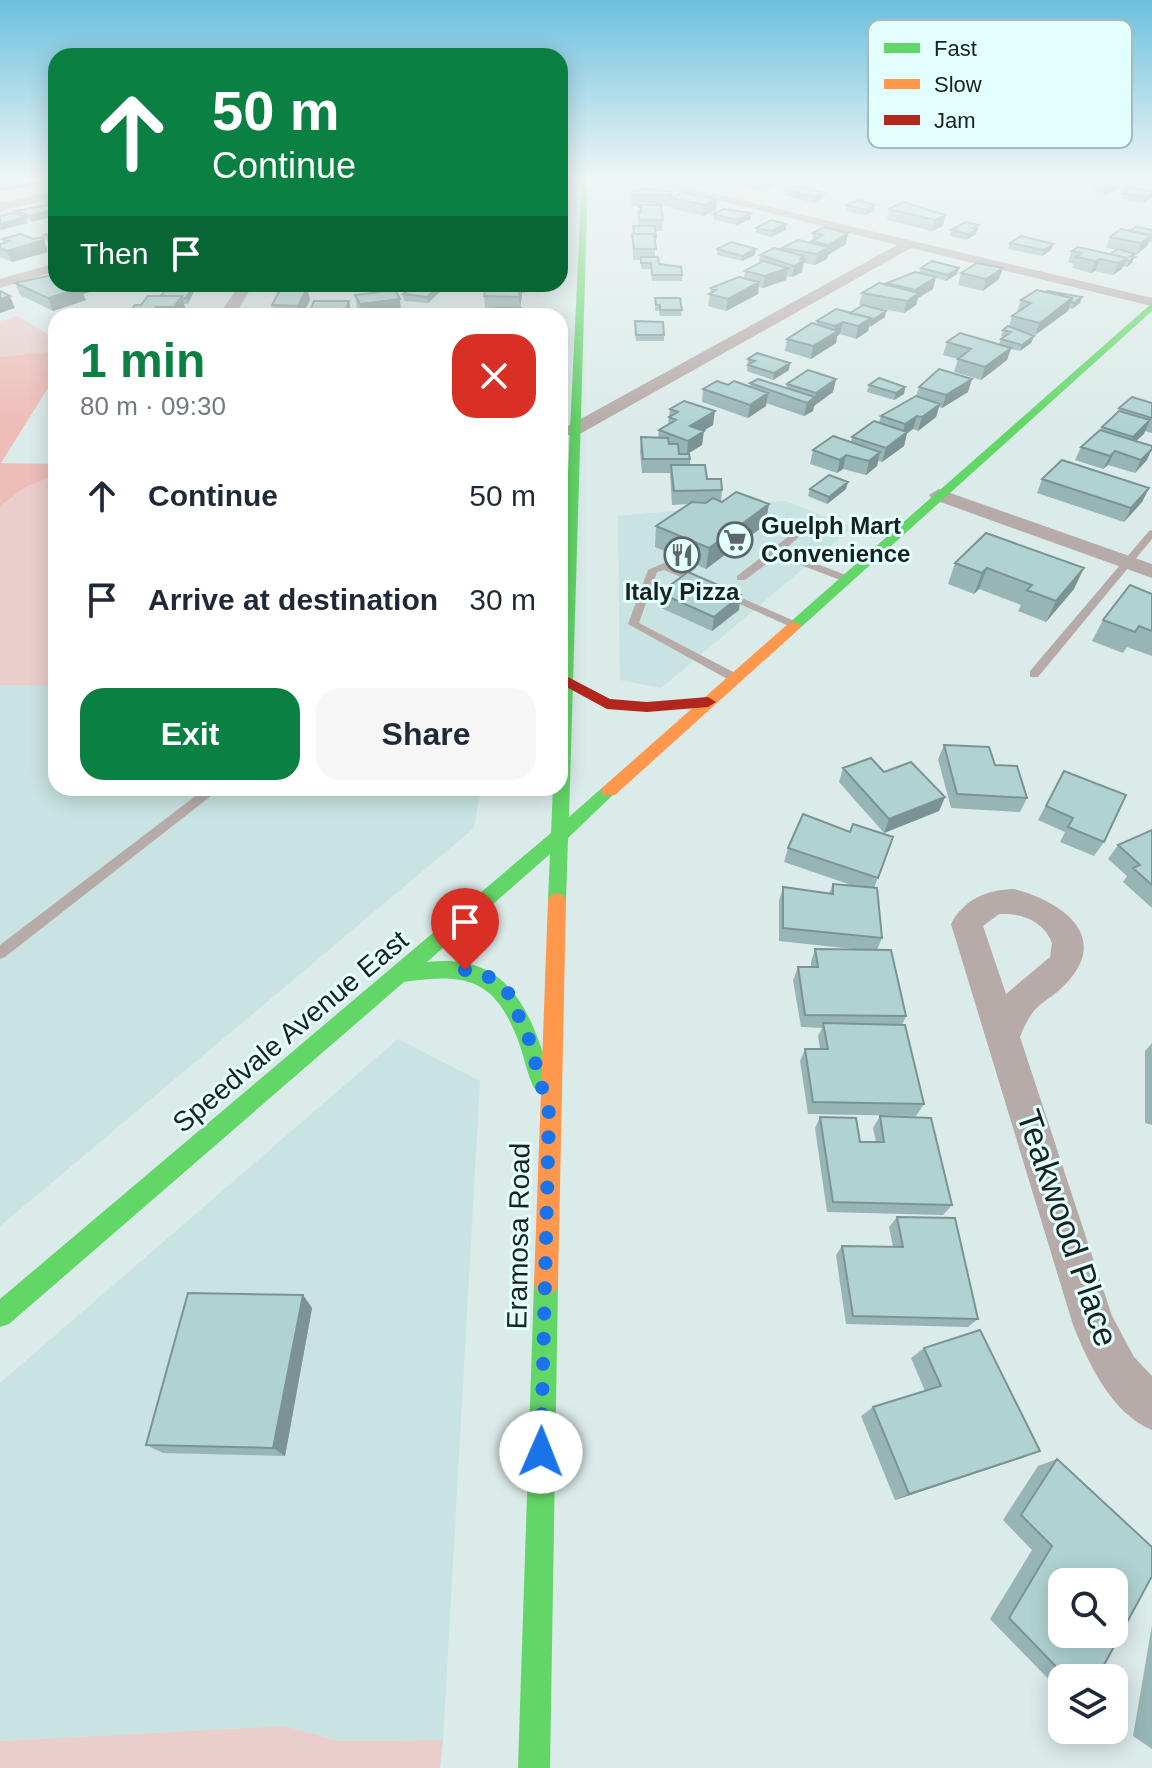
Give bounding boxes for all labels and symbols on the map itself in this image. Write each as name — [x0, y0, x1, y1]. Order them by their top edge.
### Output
legend — [868, 20, 1132, 148]
text: Fast — [934, 36, 977, 61]
text: Slow — [934, 72, 982, 97]
text: Jam — [934, 108, 976, 133]
place label: Guelph Mart Convenience — [761, 512, 910, 567]
supermarket icon: Guelph Mart Convenience — [716, 521, 754, 559]
restaurant icon: Italy Pizza — [663, 536, 701, 574]
place label: Italy Pizza — [625, 578, 740, 605]
pin — [431, 888, 499, 970]
street label: Speedvale Avenue East — [167, 924, 414, 1139]
street label: Teakwood Place — [1010, 1105, 1126, 1351]
street label: Eramosa Road — [501, 1142, 536, 1330]
position arrow — [499, 1410, 583, 1494]

